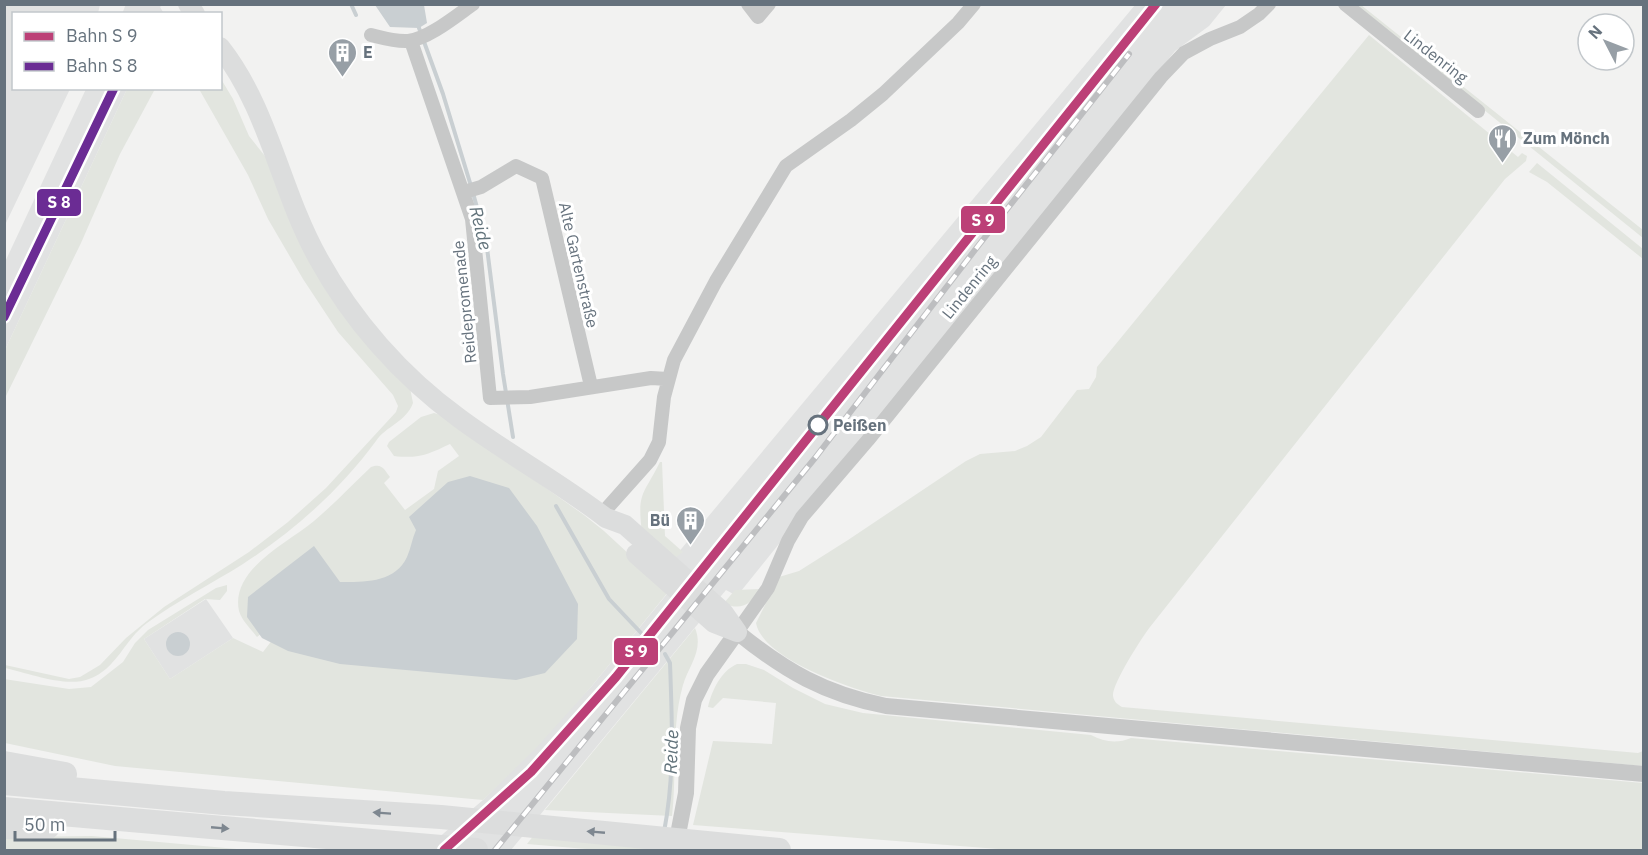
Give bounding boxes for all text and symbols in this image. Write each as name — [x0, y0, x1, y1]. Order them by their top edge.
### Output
legend — [12, 12, 222, 90]
north arrow — [1576, 12, 1636, 72]
text: N — [1584, 21, 1606, 43]
text: Bahn S 9 — [66, 24, 138, 47]
street label: Lindenring — [1400, 25, 1472, 88]
building icon: E — [326, 36, 358, 78]
place label: E — [363, 42, 373, 62]
text: Bahn S 8 — [66, 54, 138, 77]
restaurant icon: Zum Mönch — [1486, 122, 1518, 164]
place label: Zum Mönch — [1523, 128, 1610, 148]
line badge: S 8 — [36, 188, 82, 217]
text: S 8 — [47, 192, 71, 212]
street label: Alte Gartenstraße — [555, 200, 603, 330]
water label: Reide — [464, 204, 498, 252]
line badge: S 9 — [960, 205, 1006, 234]
text: S 9 — [971, 210, 995, 230]
street label: Reidepromenade — [448, 239, 480, 364]
street label: Lindenring — [937, 251, 1001, 323]
marker: Peißen — [808, 415, 828, 435]
place label: Peißen — [833, 415, 886, 435]
building icon: Bü — [675, 504, 707, 546]
place label: Bü — [650, 510, 670, 530]
line badge: S 9 — [613, 637, 659, 666]
text: S 9 — [624, 641, 648, 661]
water label: Reide — [659, 729, 683, 775]
scale bar — [15, 804, 116, 842]
one-way arrow — [373, 809, 392, 818]
text: 50 m — [24, 813, 66, 836]
one-way arrow — [210, 823, 229, 833]
one-way arrow — [586, 827, 605, 837]

